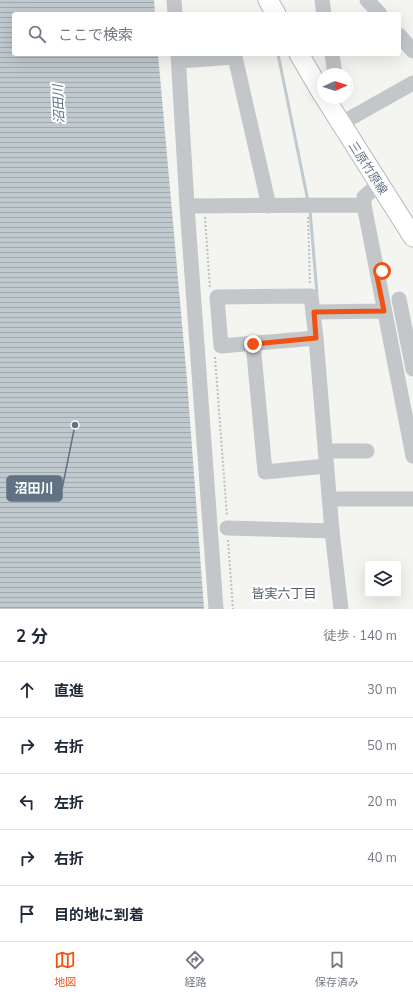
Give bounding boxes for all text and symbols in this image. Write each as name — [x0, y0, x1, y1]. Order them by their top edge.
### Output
search box — [12, 12, 401, 56]
icon: search — [26, 23, 48, 45]
text: ここで検索 — [58, 25, 133, 45]
north arrow — [317, 68, 353, 104]
water label: 沼田川 — [49, 82, 69, 124]
street label: 三原竹原線 — [345, 138, 391, 198]
route start — [373, 262, 391, 280]
route end — [244, 335, 262, 353]
callout: 沼田川 — [7, 476, 62, 501]
text: 沼田川 — [14, 480, 54, 498]
map controls — [365, 561, 401, 597]
button: layers — [365, 561, 401, 597]
district label: 皆実六丁目 — [251, 585, 317, 603]
text: 2 分 — [16, 625, 48, 648]
text: 徒歩 · 140 m — [323, 627, 397, 645]
icon: ahead — [16, 679, 38, 701]
text: 直進 — [54, 681, 84, 701]
text: 30 m — [367, 681, 397, 699]
icon: right — [16, 735, 38, 757]
text: 右折 — [54, 737, 84, 757]
text: 50 m — [367, 737, 397, 755]
icon: left — [16, 791, 38, 813]
text: 左折 — [54, 793, 84, 813]
text: 20 m — [367, 793, 397, 811]
icon: right — [16, 847, 38, 869]
text: 右折 — [54, 849, 84, 869]
text: 40 m — [367, 849, 397, 867]
icon: arrive — [16, 903, 38, 925]
text: 目的地に到着 — [54, 905, 144, 925]
tab: 地図 — [54, 949, 76, 990]
tab: 経路 — [184, 949, 206, 990]
tab: 保存済み — [315, 949, 359, 990]

